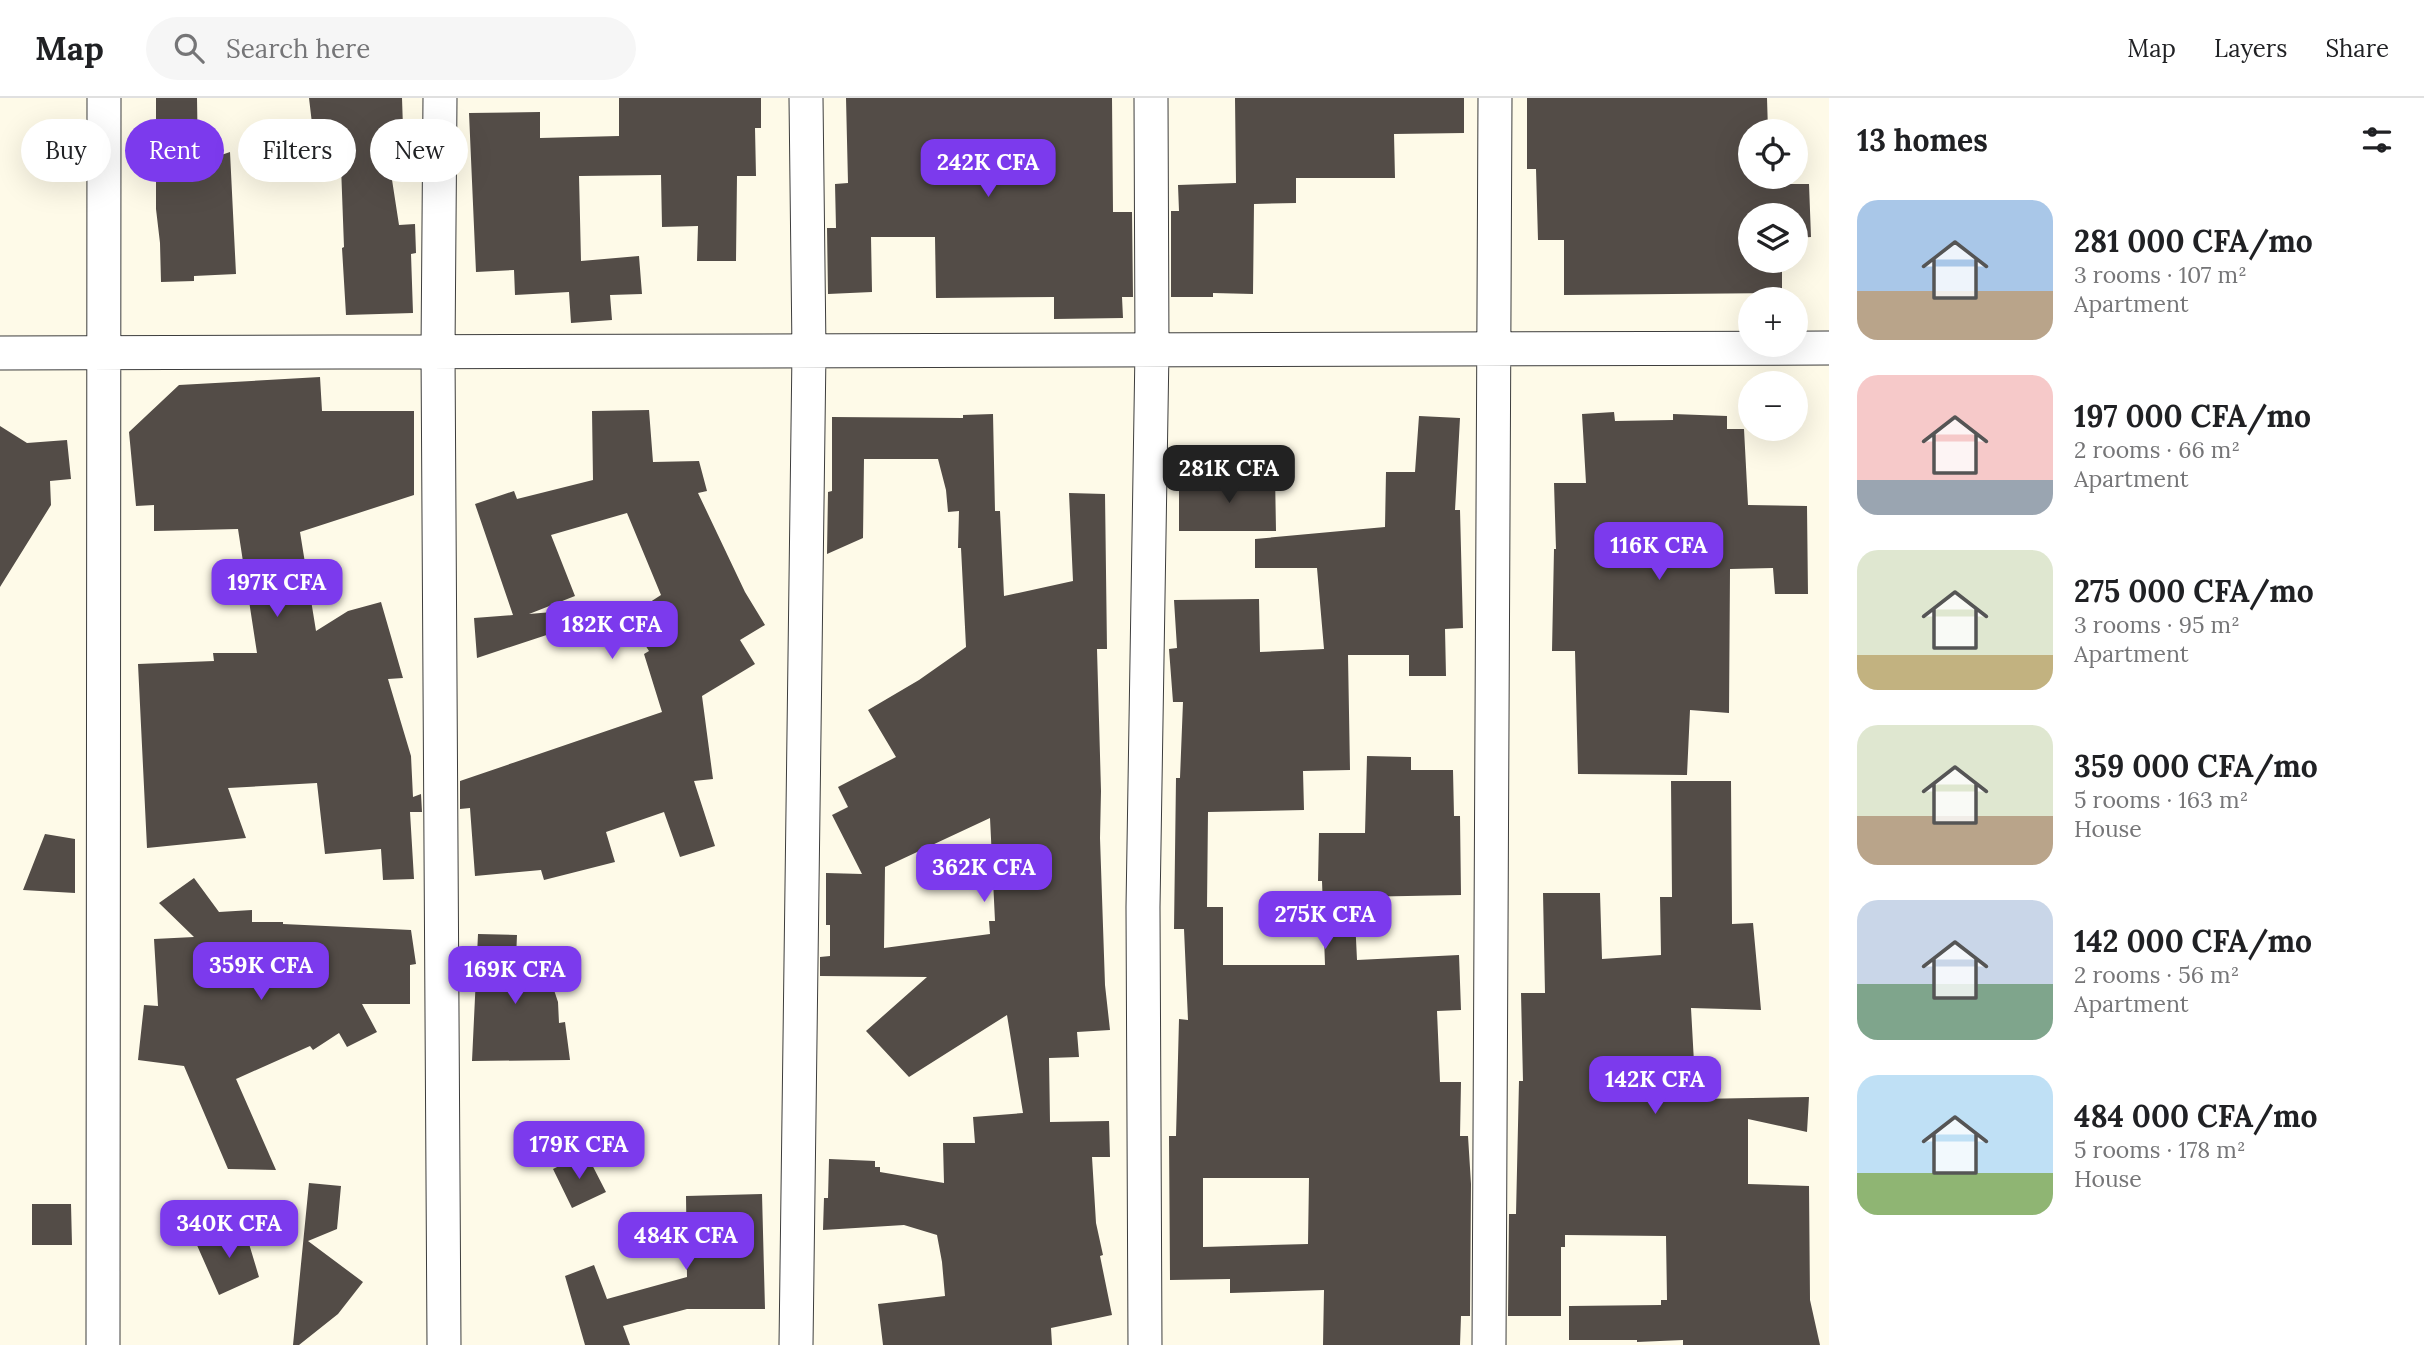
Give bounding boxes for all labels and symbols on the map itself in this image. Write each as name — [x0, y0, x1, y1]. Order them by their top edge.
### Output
pin: 242K CFA — [916, 140, 1060, 199]
pin: 281K CFA — [1157, 446, 1301, 505]
pin: 116K CFA — [1587, 522, 1731, 582]
pin: 197K CFA — [205, 560, 349, 619]
pin: 182K CFA — [540, 602, 684, 661]
pin: 362K CFA — [912, 844, 1056, 904]
pin: 275K CFA — [1253, 892, 1397, 951]
pin: 359K CFA — [189, 942, 333, 1002]
pin: 169K CFA — [443, 946, 587, 1006]
pin: 142K CFA — [1583, 1056, 1727, 1116]
pin: 179K CFA — [507, 1122, 651, 1181]
pin: 340K CFA — [157, 1200, 301, 1260]
pin: 484K CFA — [614, 1212, 758, 1272]

